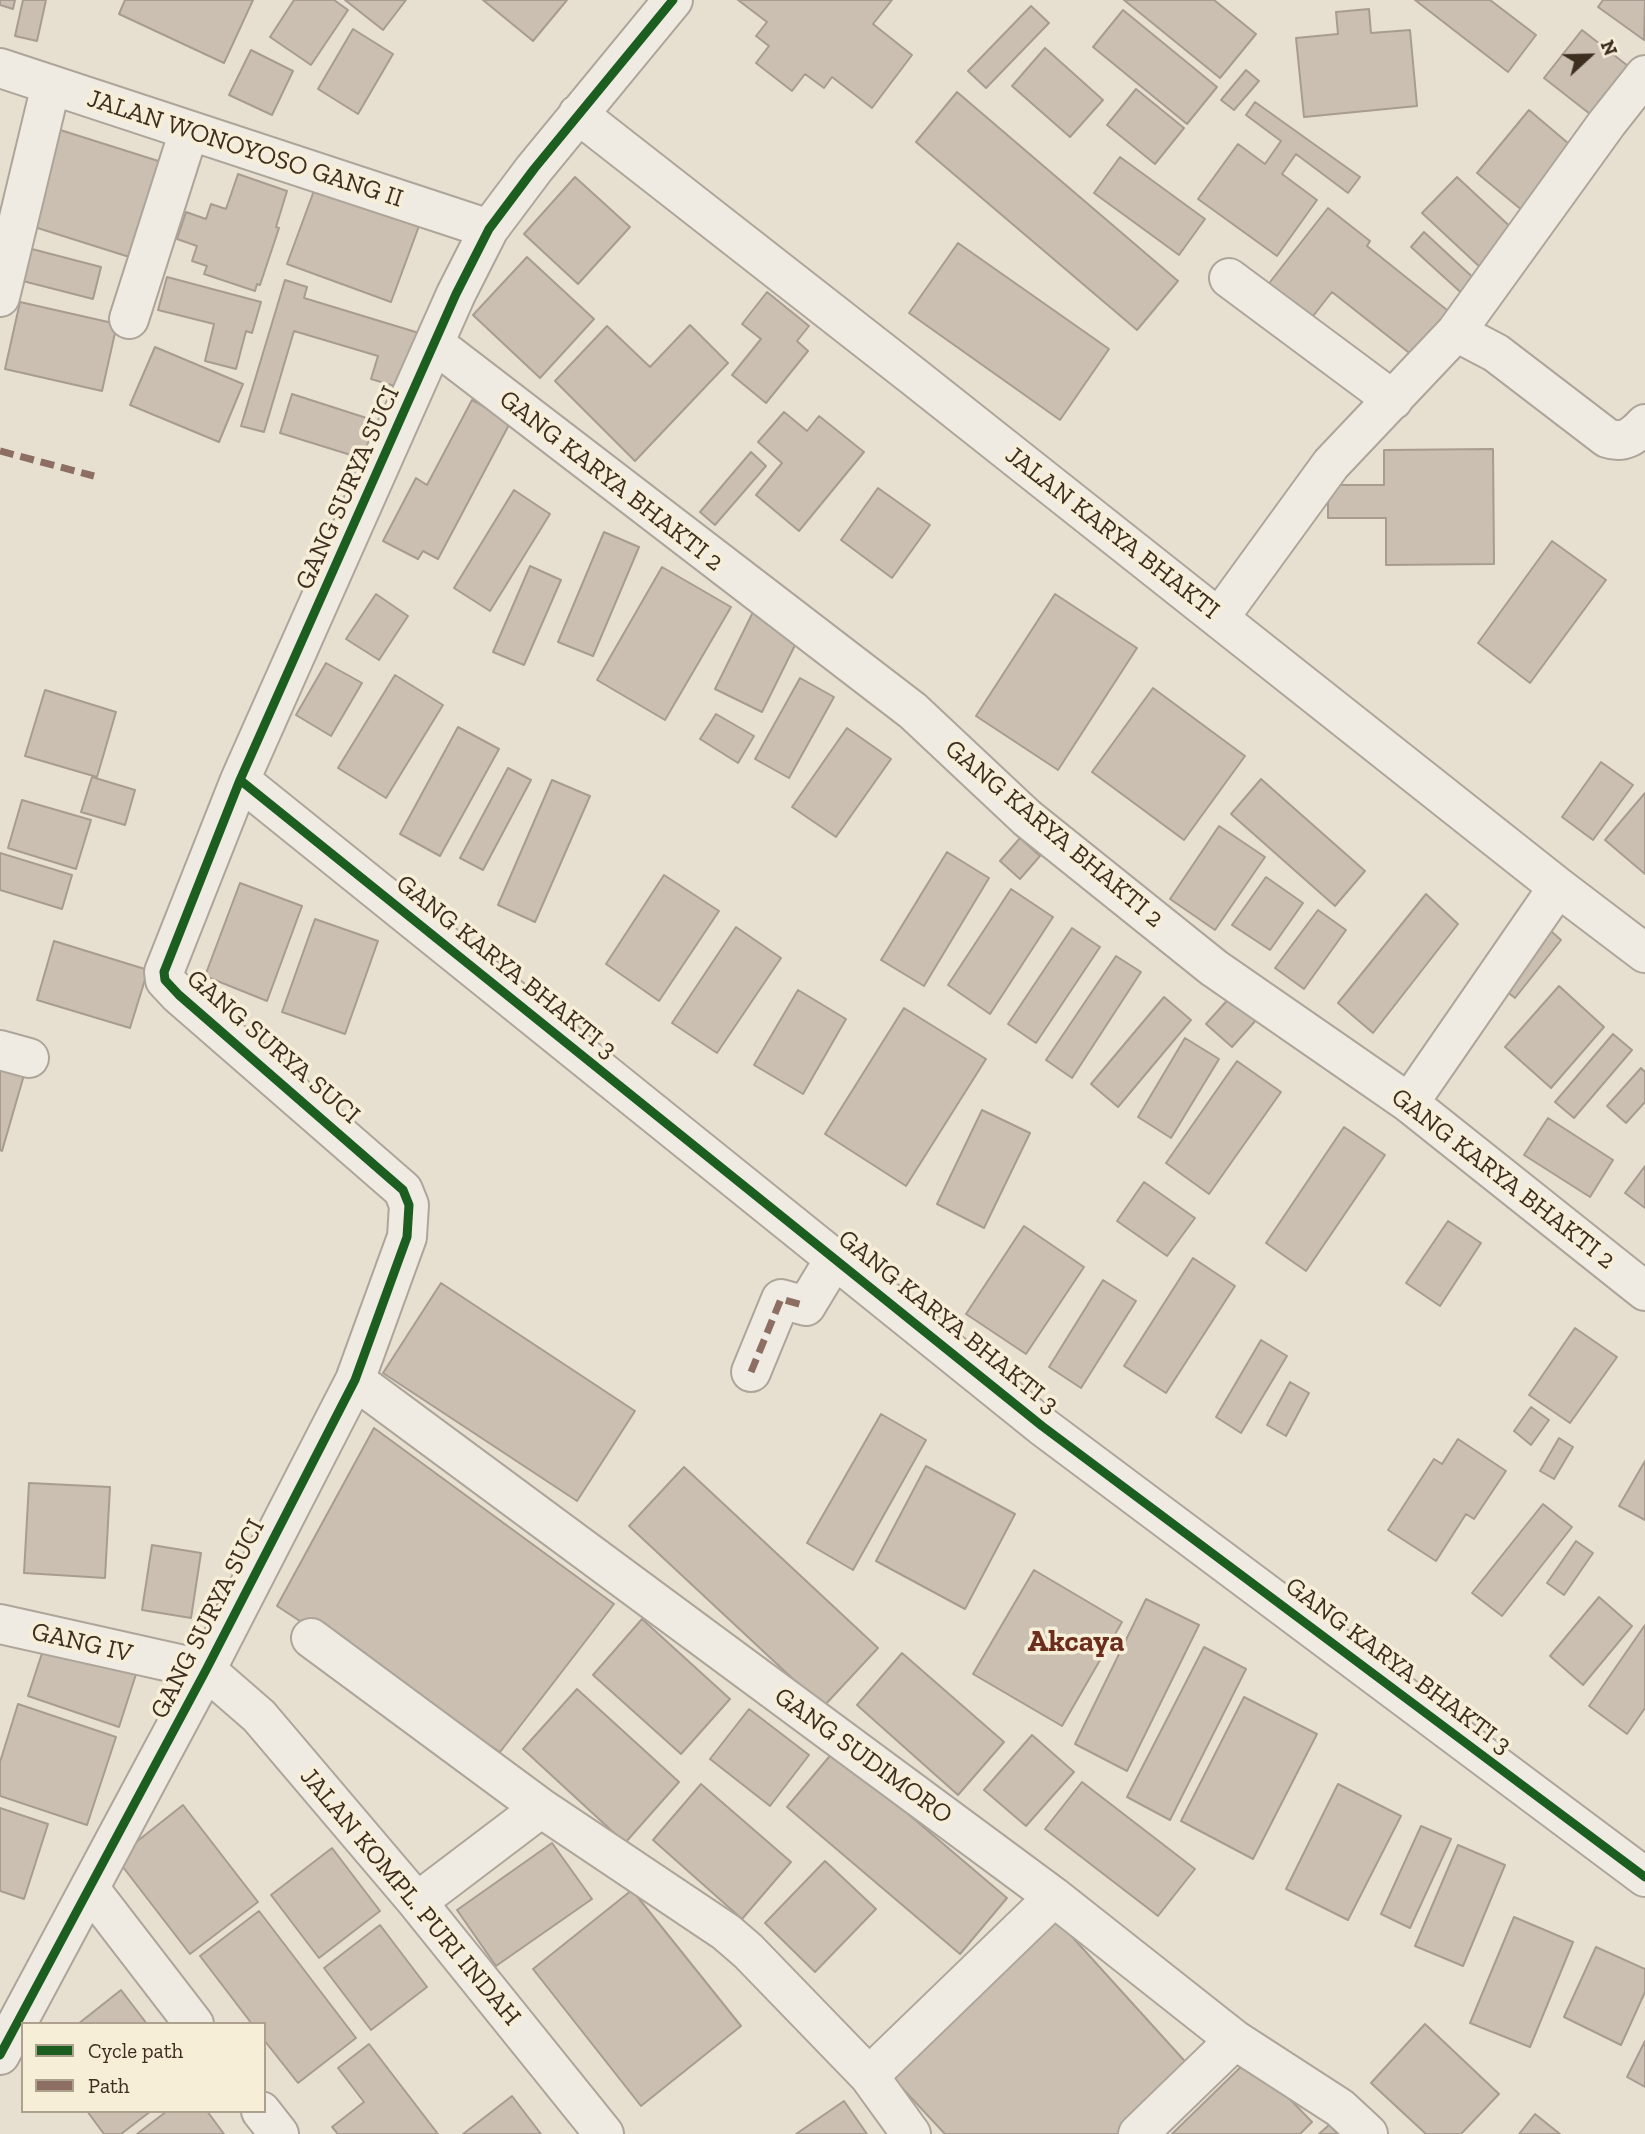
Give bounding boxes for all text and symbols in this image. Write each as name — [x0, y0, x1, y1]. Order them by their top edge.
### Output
north arrow — [1554, 21, 1624, 91]
text: N — [1596, 37, 1622, 59]
street label: JALAN WONOYOSO GANG II — [83, 83, 407, 215]
street label: GANG SURYA SUCI — [289, 381, 407, 595]
street label: GANG KARYA BHAKTI 2 — [493, 384, 729, 578]
street label: JALAN KARYA BHAKTI — [999, 440, 1225, 626]
street label: GANG KARYA BHAKTI 2 — [938, 733, 1170, 935]
street label: GANG KARYA BHAKTI 3 — [389, 868, 623, 1066]
street label: GANG SURYA SUCI — [180, 963, 366, 1131]
street label: GANG KARYA BHAKTI 2 — [1385, 1082, 1621, 1276]
street label: GANG KARYA BHAKTI 3 — [831, 1223, 1065, 1421]
street label: GANG SURYA SUCI — [144, 1514, 272, 1724]
street label: GANG KARYA BHAKTI 3 — [1279, 1571, 1517, 1761]
street label: GANG IV — [29, 1616, 135, 1670]
district label: Akcaya — [1028, 1624, 1124, 1660]
street label: GANG SUDIMORO — [768, 1681, 958, 1831]
street label: JALAN KOMPL. PURI INDAH — [293, 1762, 527, 2032]
legend — [21, 2022, 266, 2113]
text: Cycle path — [88, 2038, 183, 2063]
text: Path — [88, 2073, 130, 2098]

